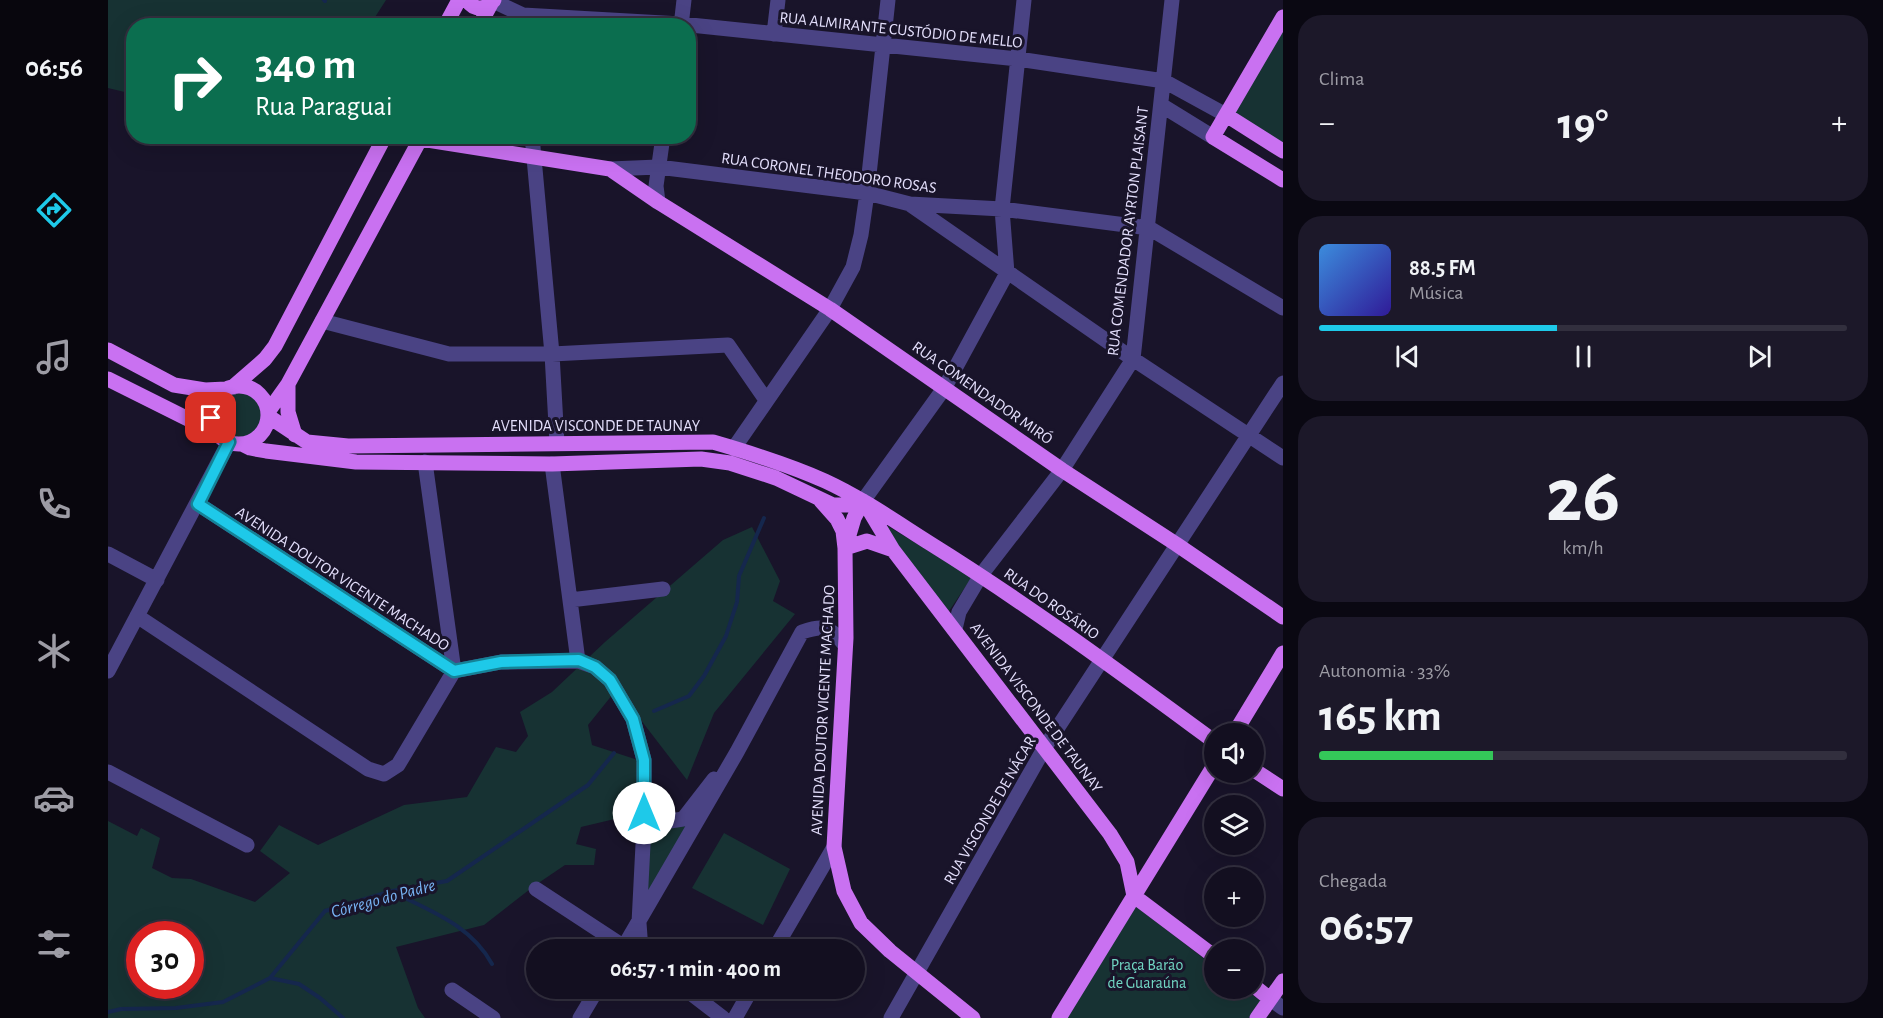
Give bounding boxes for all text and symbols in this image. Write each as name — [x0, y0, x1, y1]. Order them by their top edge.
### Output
street label: RUA ALMIRANTE CUSTÓDIO DE MELLO — [779, 7, 1023, 51]
icon: right — [156, 42, 234, 120]
text: 340 m — [255, 44, 356, 86]
text: 06:56 — [25, 54, 83, 81]
text: Clima — [1319, 69, 1364, 89]
text: Rua Paraguai — [255, 93, 393, 120]
text: 19° — [1557, 102, 1609, 147]
street label: RUA COMENDADOR AYRTON PLAISANT — [1105, 105, 1151, 357]
text: − — [1319, 107, 1335, 140]
text: + — [1831, 107, 1847, 140]
street label: RUA CORONEL THEODORO ROSAS — [720, 150, 937, 196]
icon: directions — [33, 189, 75, 231]
text: 88.5 FM — [1409, 257, 1476, 279]
text: Música — [1409, 283, 1464, 303]
icon: music — [33, 336, 75, 378]
street label: RUA COMENDADOR MIRÓ — [909, 337, 1057, 447]
icon: previous — [1391, 340, 1424, 373]
icon: pause — [1567, 340, 1600, 373]
icon: next — [1743, 340, 1776, 373]
pin — [185, 392, 236, 443]
icon: arrive — [194, 401, 227, 434]
street label: AVENIDA VISCONDE DE TAUNAY — [492, 418, 701, 434]
text: 26 — [1546, 458, 1620, 536]
icon: phone — [33, 483, 75, 525]
street label: AVENIDA DOUTOR VICENTE MACHADO — [233, 504, 452, 654]
text: km/h — [1562, 538, 1604, 558]
street label: RUA DO ROSÁRIO — [1001, 563, 1103, 643]
street label: AVENIDA DOUTOR VICENTE MACHADO — [808, 584, 838, 836]
street label: AVENIDA VISCONDE DE TAUNAY — [967, 620, 1106, 796]
icon: climate — [33, 630, 75, 672]
text: Autonomia · 33% — [1319, 661, 1450, 681]
text: 165 km — [1319, 694, 1442, 739]
map controls — [1204, 723, 1264, 999]
button: sound — [1204, 723, 1264, 783]
street label: RUA VISCONDE DE NÁCAR — [939, 733, 1039, 887]
icon: car — [33, 777, 75, 819]
position arrow — [612, 781, 676, 845]
button: layers — [1204, 795, 1264, 855]
button: + — [1204, 867, 1264, 927]
text: Chegada — [1319, 871, 1387, 891]
water label: Córrego do Padre — [329, 876, 438, 922]
text: 06:57 — [1319, 904, 1413, 949]
speed limit sign: 30 — [126, 921, 204, 999]
icon: filters — [33, 923, 75, 965]
button: − — [1204, 939, 1264, 999]
park label: Praça Barão de Guaraúna — [1107, 957, 1187, 991]
text: 06:57 · 1 min · 400 m — [610, 958, 781, 980]

